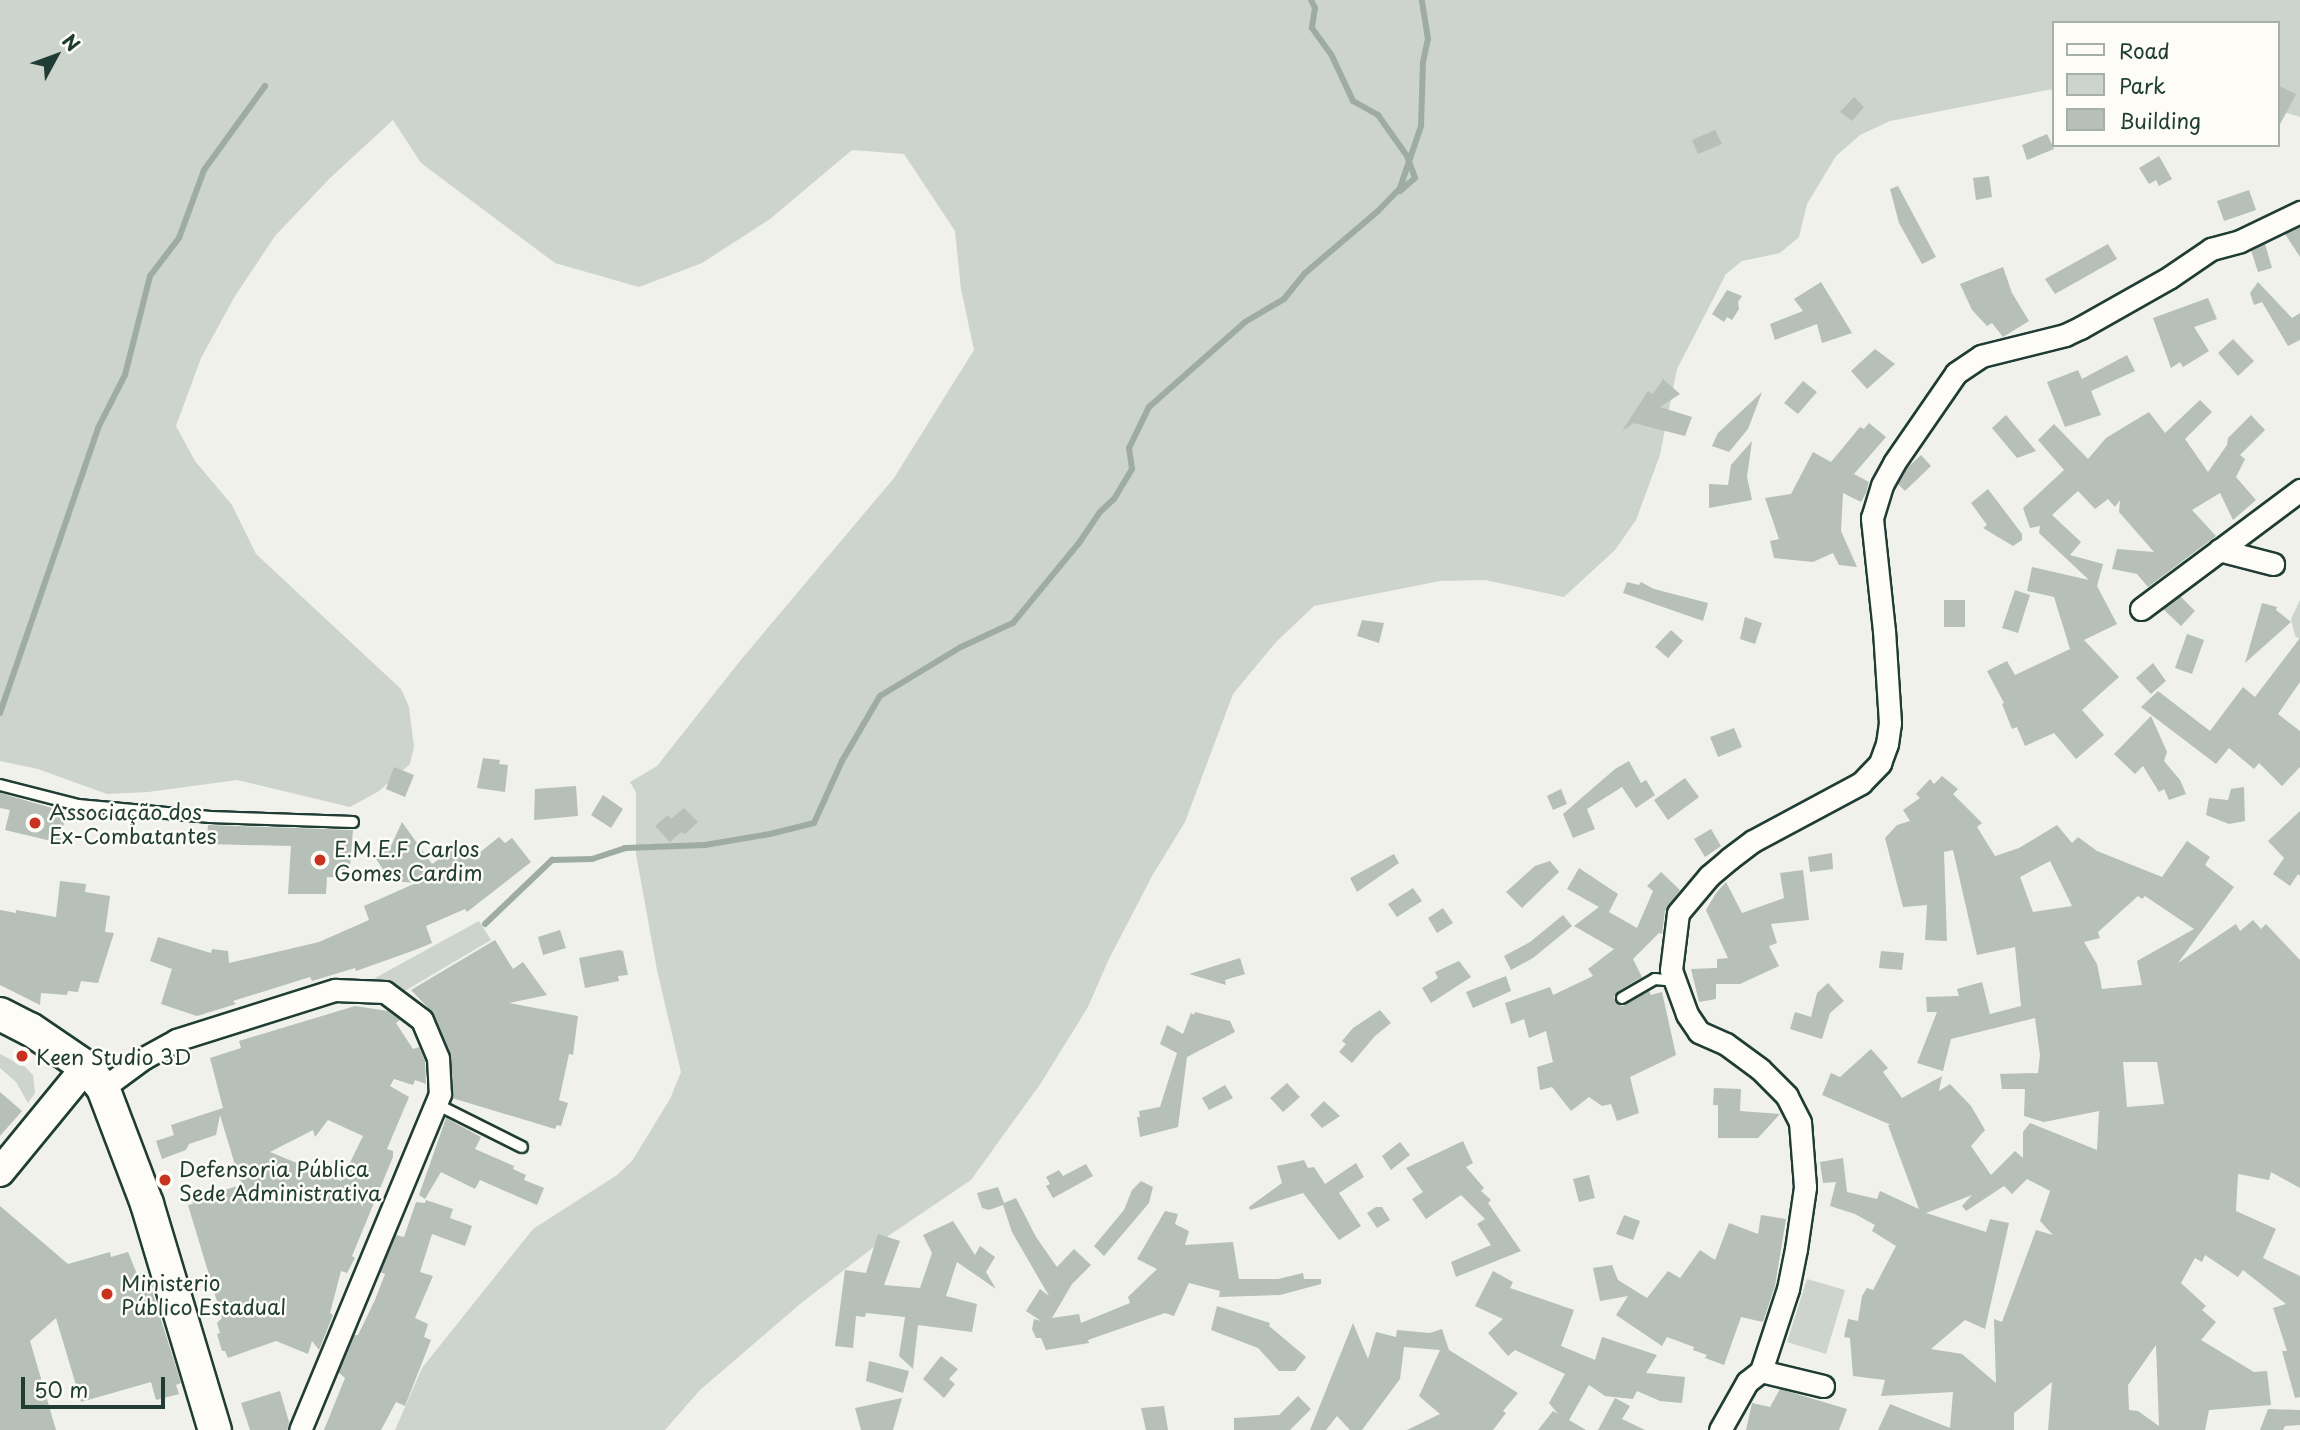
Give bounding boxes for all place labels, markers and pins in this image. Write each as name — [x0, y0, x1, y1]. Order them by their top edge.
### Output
place label: Associação dos Ex-Combatantes — [49, 798, 216, 848]
marker: Associação dos Ex-Combatantes — [27, 815, 43, 831]
place label: E.M.E.F Carlos Gomes Cardim — [334, 835, 483, 885]
marker: E.M.E.F Carlos Gomes Cardim — [312, 852, 328, 868]
place label: Keen Studio 3D — [36, 1043, 194, 1069]
marker: Keen Studio 3D — [14, 1048, 30, 1064]
place label: Defensoria Pública Sede Administrativa — [179, 1155, 382, 1205]
marker: Defensoria Pública Sede Administrativa — [157, 1172, 173, 1188]
place label: Ministerio Público Estadual — [121, 1269, 286, 1319]
marker: Ministerio Público Estadual — [99, 1286, 115, 1302]

